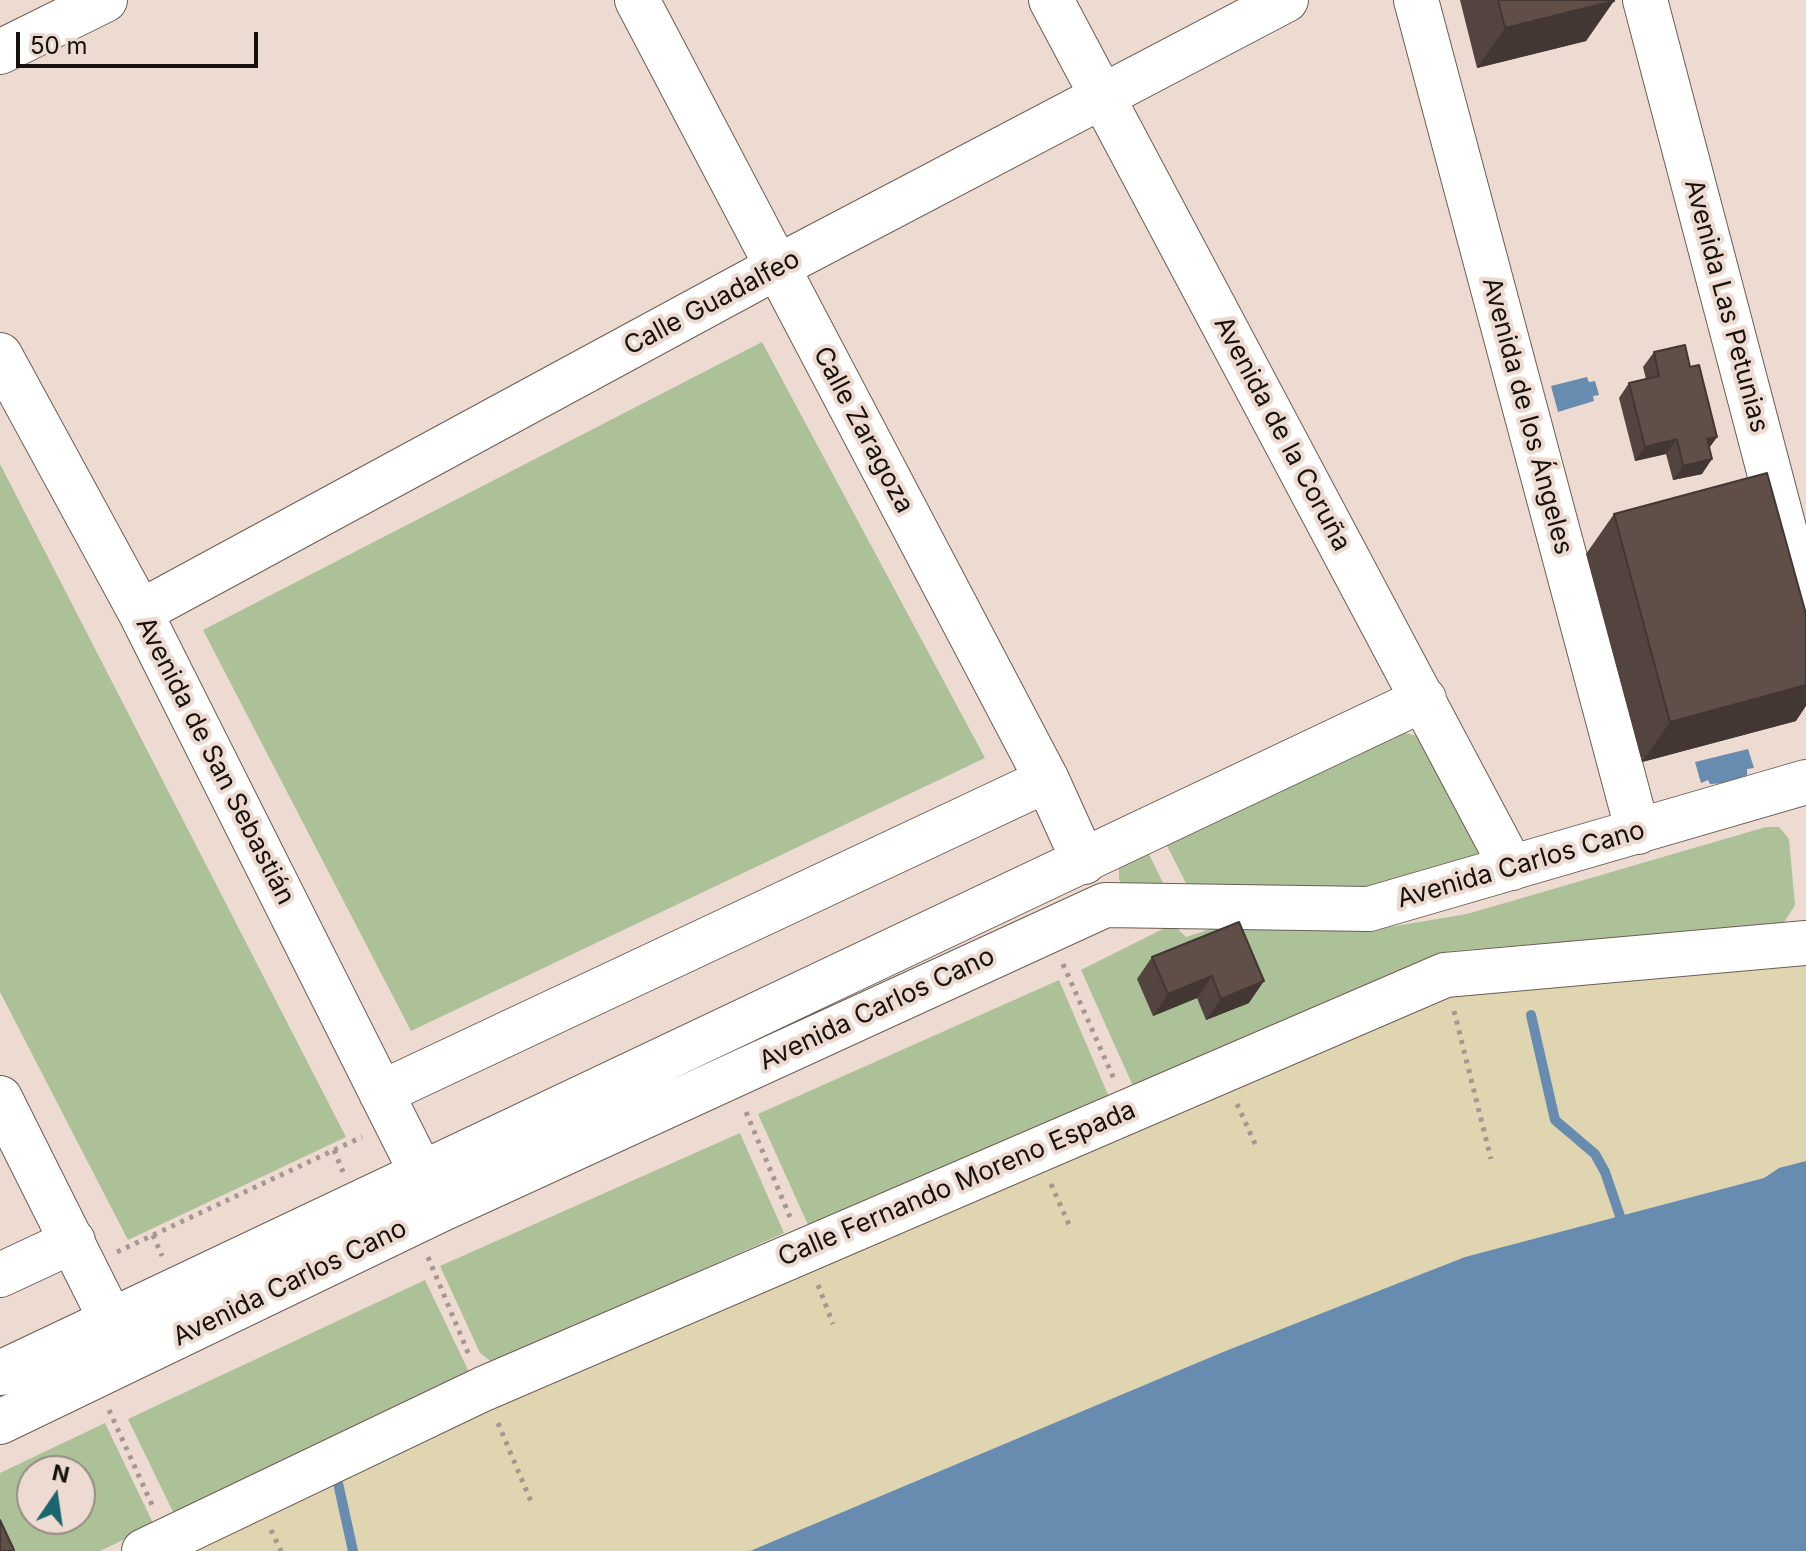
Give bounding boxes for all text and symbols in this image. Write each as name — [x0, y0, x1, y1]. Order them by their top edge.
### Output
scale bar — [20, 16, 262, 66]
text: 50 m — [30, 31, 88, 60]
street label: Avenida Las Petunias — [1677, 176, 1775, 436]
street label: Calle Guadalfeo — [619, 244, 805, 362]
street label: Avenida de los Ángeles — [1475, 274, 1579, 558]
street label: Avenida de la Coruña — [1207, 311, 1357, 557]
street label: Calle Zaragoza — [806, 341, 920, 519]
street label: Avenida de San Sebastián — [129, 612, 301, 910]
street label: Avenida Carlos Cano — [1394, 815, 1648, 915]
street label: Avenida Carlos Cano — [754, 941, 1000, 1077]
street label: Calle Fernando Moreno Espada — [774, 1094, 1140, 1274]
street label: Avenida Carlos Cano — [168, 1213, 412, 1353]
north arrow — [16, 1455, 96, 1535]
text: N — [50, 1459, 72, 1488]

